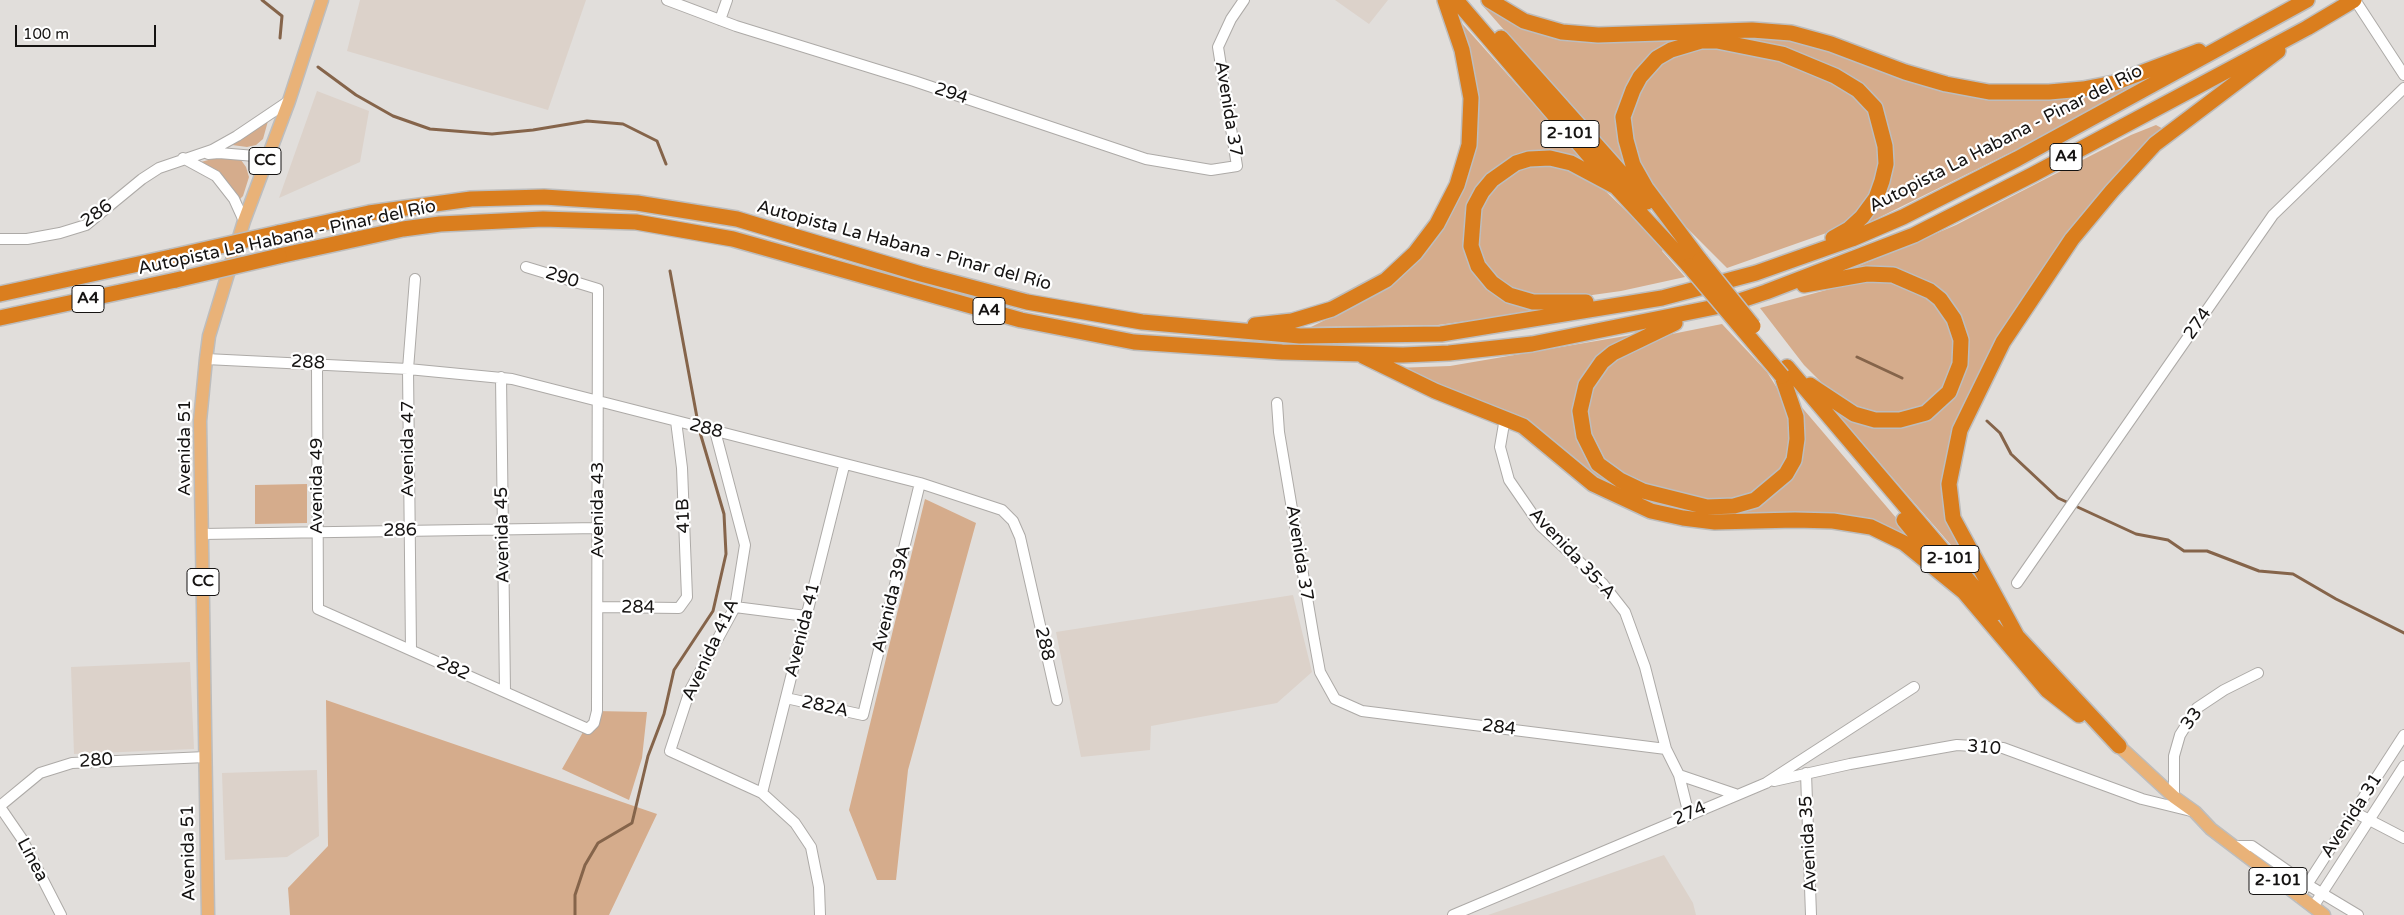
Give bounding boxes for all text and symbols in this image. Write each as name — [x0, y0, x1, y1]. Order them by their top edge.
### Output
scale bar — [18, 15, 159, 47]
text: 100 m — [23, 25, 69, 43]
street label: Avenida 37 — [1210, 60, 1246, 158]
street label: Autopista La Habana - Pinar del Río — [1866, 60, 2146, 218]
street label: 294 — [932, 78, 970, 110]
road number: 2-101 — [1541, 120, 1599, 148]
road number: A4 — [2050, 144, 2082, 170]
road number: CC — [249, 148, 281, 175]
street label: 286 — [77, 195, 117, 233]
street label: Autopista La Habana - Pinar del Río — [136, 196, 438, 280]
street label: Autopista La Habana - Pinar del Río — [754, 196, 1054, 296]
street label: 290 — [543, 263, 581, 293]
road number: A4 — [72, 286, 104, 312]
road number: A4 — [973, 298, 1005, 324]
street label: 274 — [2179, 304, 2217, 344]
street label: 288 — [291, 351, 325, 375]
street label: Avenida 51 — [174, 400, 196, 496]
street label: Avenida 47 — [397, 401, 419, 497]
street label: 288 — [687, 414, 725, 444]
street label: Avenida 49 — [306, 438, 328, 534]
street label: Avenida 43 — [587, 462, 609, 558]
street label: Avenida 45 — [491, 487, 515, 583]
street label: 41B — [673, 498, 695, 534]
street label: Avenida 37 — [1281, 504, 1317, 602]
street label: Avenida 35-A — [1524, 504, 1620, 604]
street label: 286 — [383, 520, 417, 542]
street label: Avenida 39A — [868, 543, 916, 655]
road number: 2-101 — [1921, 546, 1979, 572]
road number: CC — [187, 568, 219, 596]
street label: Avenida 41 — [781, 581, 825, 679]
street label: Avenida 41A — [678, 596, 744, 704]
street label: 284 — [621, 597, 655, 619]
street label: 288 — [1030, 625, 1058, 663]
street label: 282 — [433, 652, 473, 686]
street label: 282A — [800, 692, 850, 722]
street label: 33 — [2177, 703, 2207, 735]
street label: 284 — [1481, 715, 1517, 741]
street label: 310 — [1966, 736, 2002, 760]
street label: 280 — [78, 749, 114, 773]
street label: Avenida 31 — [2317, 770, 2387, 862]
street label: Avenida 35 — [1796, 795, 1822, 893]
street label: 274 — [1670, 797, 1710, 831]
street label: Avenida 51 — [177, 805, 201, 901]
street label: Línea — [12, 835, 52, 885]
road number: 2-101 — [2249, 868, 2307, 894]

